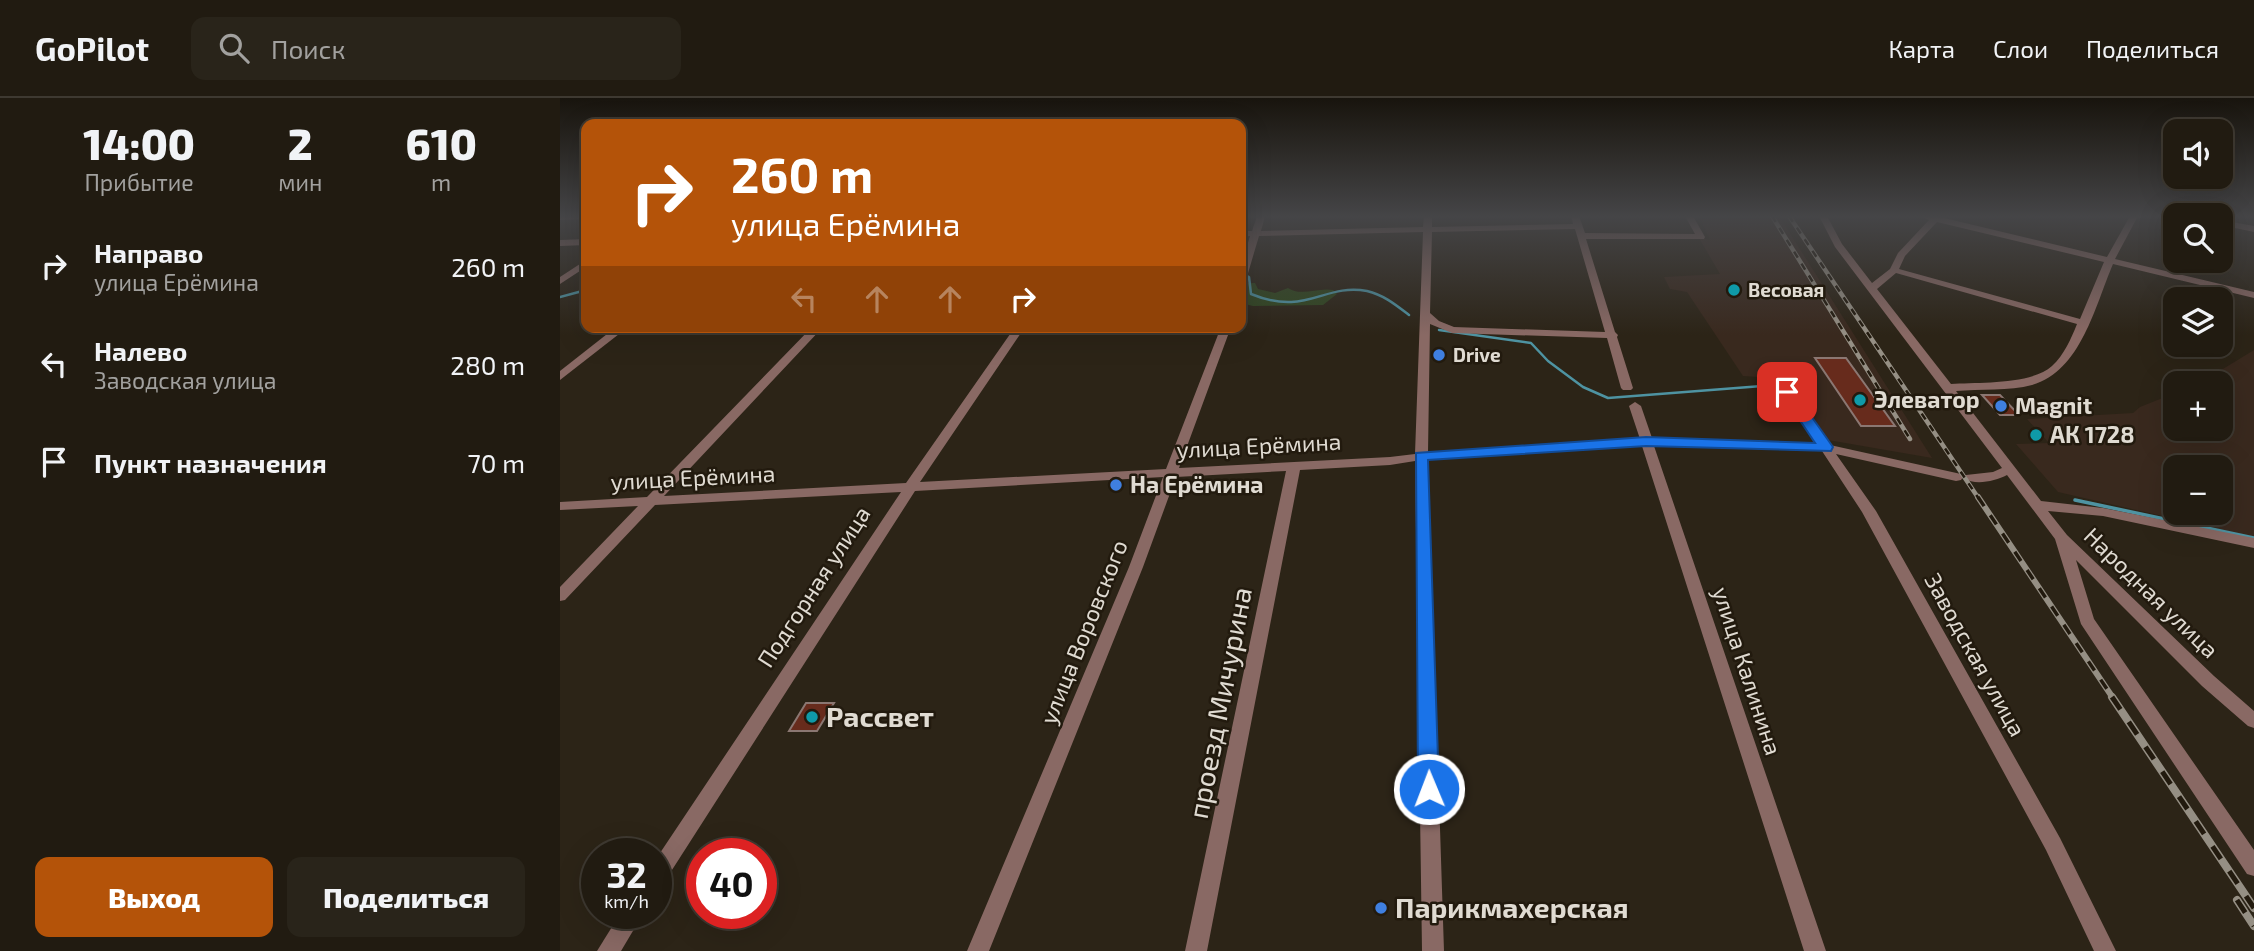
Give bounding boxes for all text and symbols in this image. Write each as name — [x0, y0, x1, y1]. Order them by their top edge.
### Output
search box — [191, 17, 681, 80]
text: GoPilot — [35, 28, 149, 68]
icon: search — [215, 29, 253, 67]
text: Поиск — [271, 33, 345, 64]
text: Карта — [1888, 34, 1955, 63]
text: Слои — [1993, 34, 2048, 63]
text: Поделиться — [2086, 34, 2219, 63]
text: 14:00 — [83, 118, 195, 168]
text: 2 — [288, 118, 313, 168]
text: 610 — [405, 118, 477, 168]
map controls — [2163, 119, 2233, 525]
button: sound — [2163, 119, 2233, 189]
text: 260 m — [731, 144, 873, 203]
icon: right — [616, 147, 707, 238]
text: Прибытие — [84, 168, 194, 196]
text: мин — [278, 168, 322, 196]
text: m — [431, 168, 451, 196]
button: search — [2163, 203, 2233, 273]
text: улица Ерёмина — [731, 204, 960, 242]
text: Направо — [94, 237, 203, 268]
icon: right — [35, 247, 73, 285]
text: 260 m — [451, 251, 525, 282]
text: улица Ерёмина — [94, 268, 259, 296]
place label: Весовая — [1748, 278, 1824, 301]
icon: left — [785, 280, 823, 318]
icon: ahead — [858, 280, 896, 318]
icon: ahead — [931, 280, 969, 318]
icon: right — [1004, 280, 1042, 318]
marker: Весовая — [1726, 282, 1742, 298]
button: layers — [2163, 287, 2233, 357]
text: Налево — [94, 335, 187, 366]
place label: Drive — [1453, 343, 1501, 366]
icon: left — [35, 345, 73, 383]
marker: Drive — [1431, 347, 1447, 363]
text: 280 m — [450, 349, 525, 380]
pin — [1757, 362, 1817, 422]
text: Заводская улица — [94, 366, 277, 394]
button: + — [2163, 371, 2233, 441]
icon: arrive — [1768, 373, 1806, 411]
place label: Элеватор — [1874, 385, 1980, 413]
place label: Magnit — [2015, 391, 2092, 419]
marker: Элеватор — [1852, 392, 1868, 408]
marker: Magnit — [1993, 398, 2009, 414]
place label: АК 1728 — [2050, 420, 2135, 448]
street label: улица Ерёмина — [1176, 427, 1342, 464]
marker: АК 1728 — [2028, 427, 2044, 443]
icon: arrive — [35, 443, 73, 481]
text: Пункт назначения — [94, 447, 327, 478]
text: 70 m — [467, 447, 525, 478]
button: − — [2163, 455, 2233, 525]
street label: улица Ерёмина — [610, 459, 776, 496]
place label: На Ерёмина — [1130, 470, 1264, 498]
marker: На Ерёмина — [1108, 477, 1124, 493]
street label: Подгорная улица — [751, 501, 877, 673]
street label: Народная улица — [2078, 521, 2225, 664]
street label: улица Воровского — [1033, 535, 1134, 728]
street label: Заводская улица — [1919, 568, 2032, 742]
street label: улица Калинина — [1707, 583, 1788, 759]
street label: проезд Мичурина — [1180, 584, 1258, 822]
place label: Рассвет — [826, 699, 934, 733]
marker: Рассвет — [804, 709, 820, 725]
position arrow — [1392, 752, 1466, 826]
speed limit sign: 40 — [686, 838, 777, 929]
text: 32 — [606, 853, 647, 895]
button: Выход — [35, 857, 273, 937]
button: Поделиться — [287, 857, 525, 937]
text: km/h — [604, 890, 649, 912]
place label: Парикмахерская — [1395, 890, 1629, 924]
marker: Парикмахерская — [1373, 900, 1389, 916]

